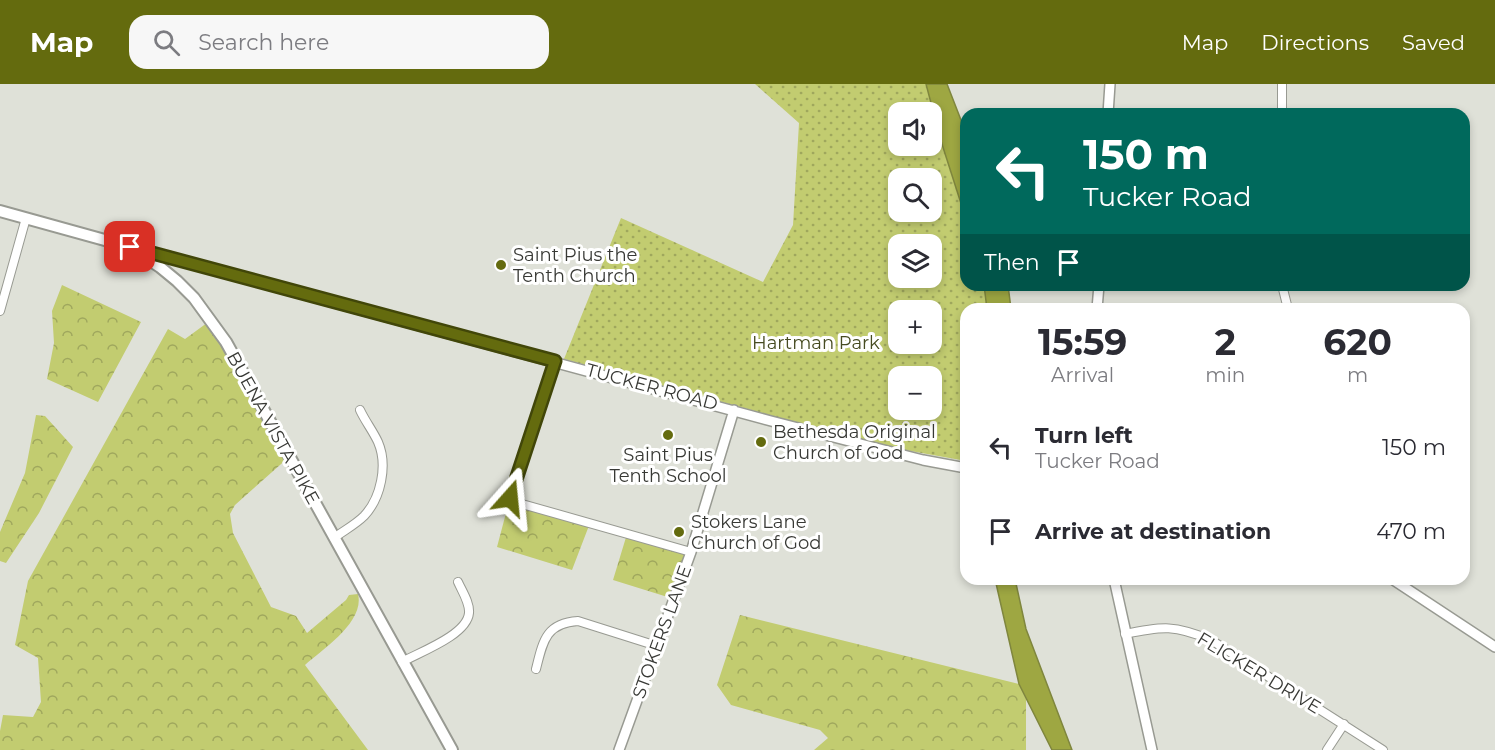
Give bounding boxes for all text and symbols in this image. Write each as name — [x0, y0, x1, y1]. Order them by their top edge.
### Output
search box — [129, 15, 549, 69]
text: Map — [30, 25, 93, 59]
icon: search — [150, 26, 183, 59]
text: Search here — [198, 29, 329, 56]
text: Map — [1182, 30, 1228, 55]
text: Directions — [1261, 30, 1369, 55]
text: Saved — [1402, 30, 1465, 55]
map controls — [888, 102, 942, 420]
button: sound — [888, 102, 942, 156]
text: 150 m — [1083, 128, 1209, 180]
icon: left — [984, 132, 1062, 210]
button: search — [888, 168, 942, 222]
text: Tucker Road — [1083, 180, 1252, 213]
pin — [104, 221, 155, 272]
icon: arrive — [113, 230, 146, 263]
button: layers — [888, 234, 942, 288]
place label: Saint Pius the Tenth Church — [513, 244, 638, 287]
icon: arrive — [1052, 246, 1085, 279]
text: Then — [984, 249, 1040, 276]
marker: Saint Pius the Tenth Church — [494, 258, 508, 272]
button: + — [888, 300, 942, 354]
text: 15:59 — [1038, 320, 1127, 364]
text: 2 — [1215, 320, 1236, 364]
text: 620 — [1323, 320, 1392, 364]
park label: Hartman Park — [752, 332, 880, 354]
street label: BUENA VISTA PIKE — [222, 348, 324, 508]
street label: TUCKER ROAD — [584, 359, 720, 415]
text: Arrival — [1051, 363, 1114, 387]
text: min — [1205, 363, 1245, 387]
text: m — [1347, 363, 1368, 387]
button: − — [888, 366, 942, 420]
place label: Bethesda Original Church of God — [773, 421, 936, 464]
text: Turn left — [1035, 422, 1133, 449]
marker: Saint Pius Tenth School — [661, 428, 675, 442]
icon: left — [984, 431, 1017, 464]
text: 150 m — [1382, 434, 1446, 461]
marker: Bethesda Original Church of God — [754, 435, 768, 449]
place label: Saint Pius Tenth School — [609, 444, 727, 487]
text: Tucker Road — [1035, 449, 1160, 473]
position arrow — [478, 466, 542, 530]
place label: Stokers Lane Church of God — [691, 511, 821, 554]
icon: arrive — [984, 515, 1017, 548]
text: Arrive at destination — [1035, 518, 1271, 545]
text: 470 m — [1376, 518, 1446, 545]
marker: Stokers Lane Church of God — [672, 525, 686, 539]
street label: STOKERS LANE — [628, 562, 696, 702]
street label: FLICKER DRIVE — [1193, 627, 1325, 719]

